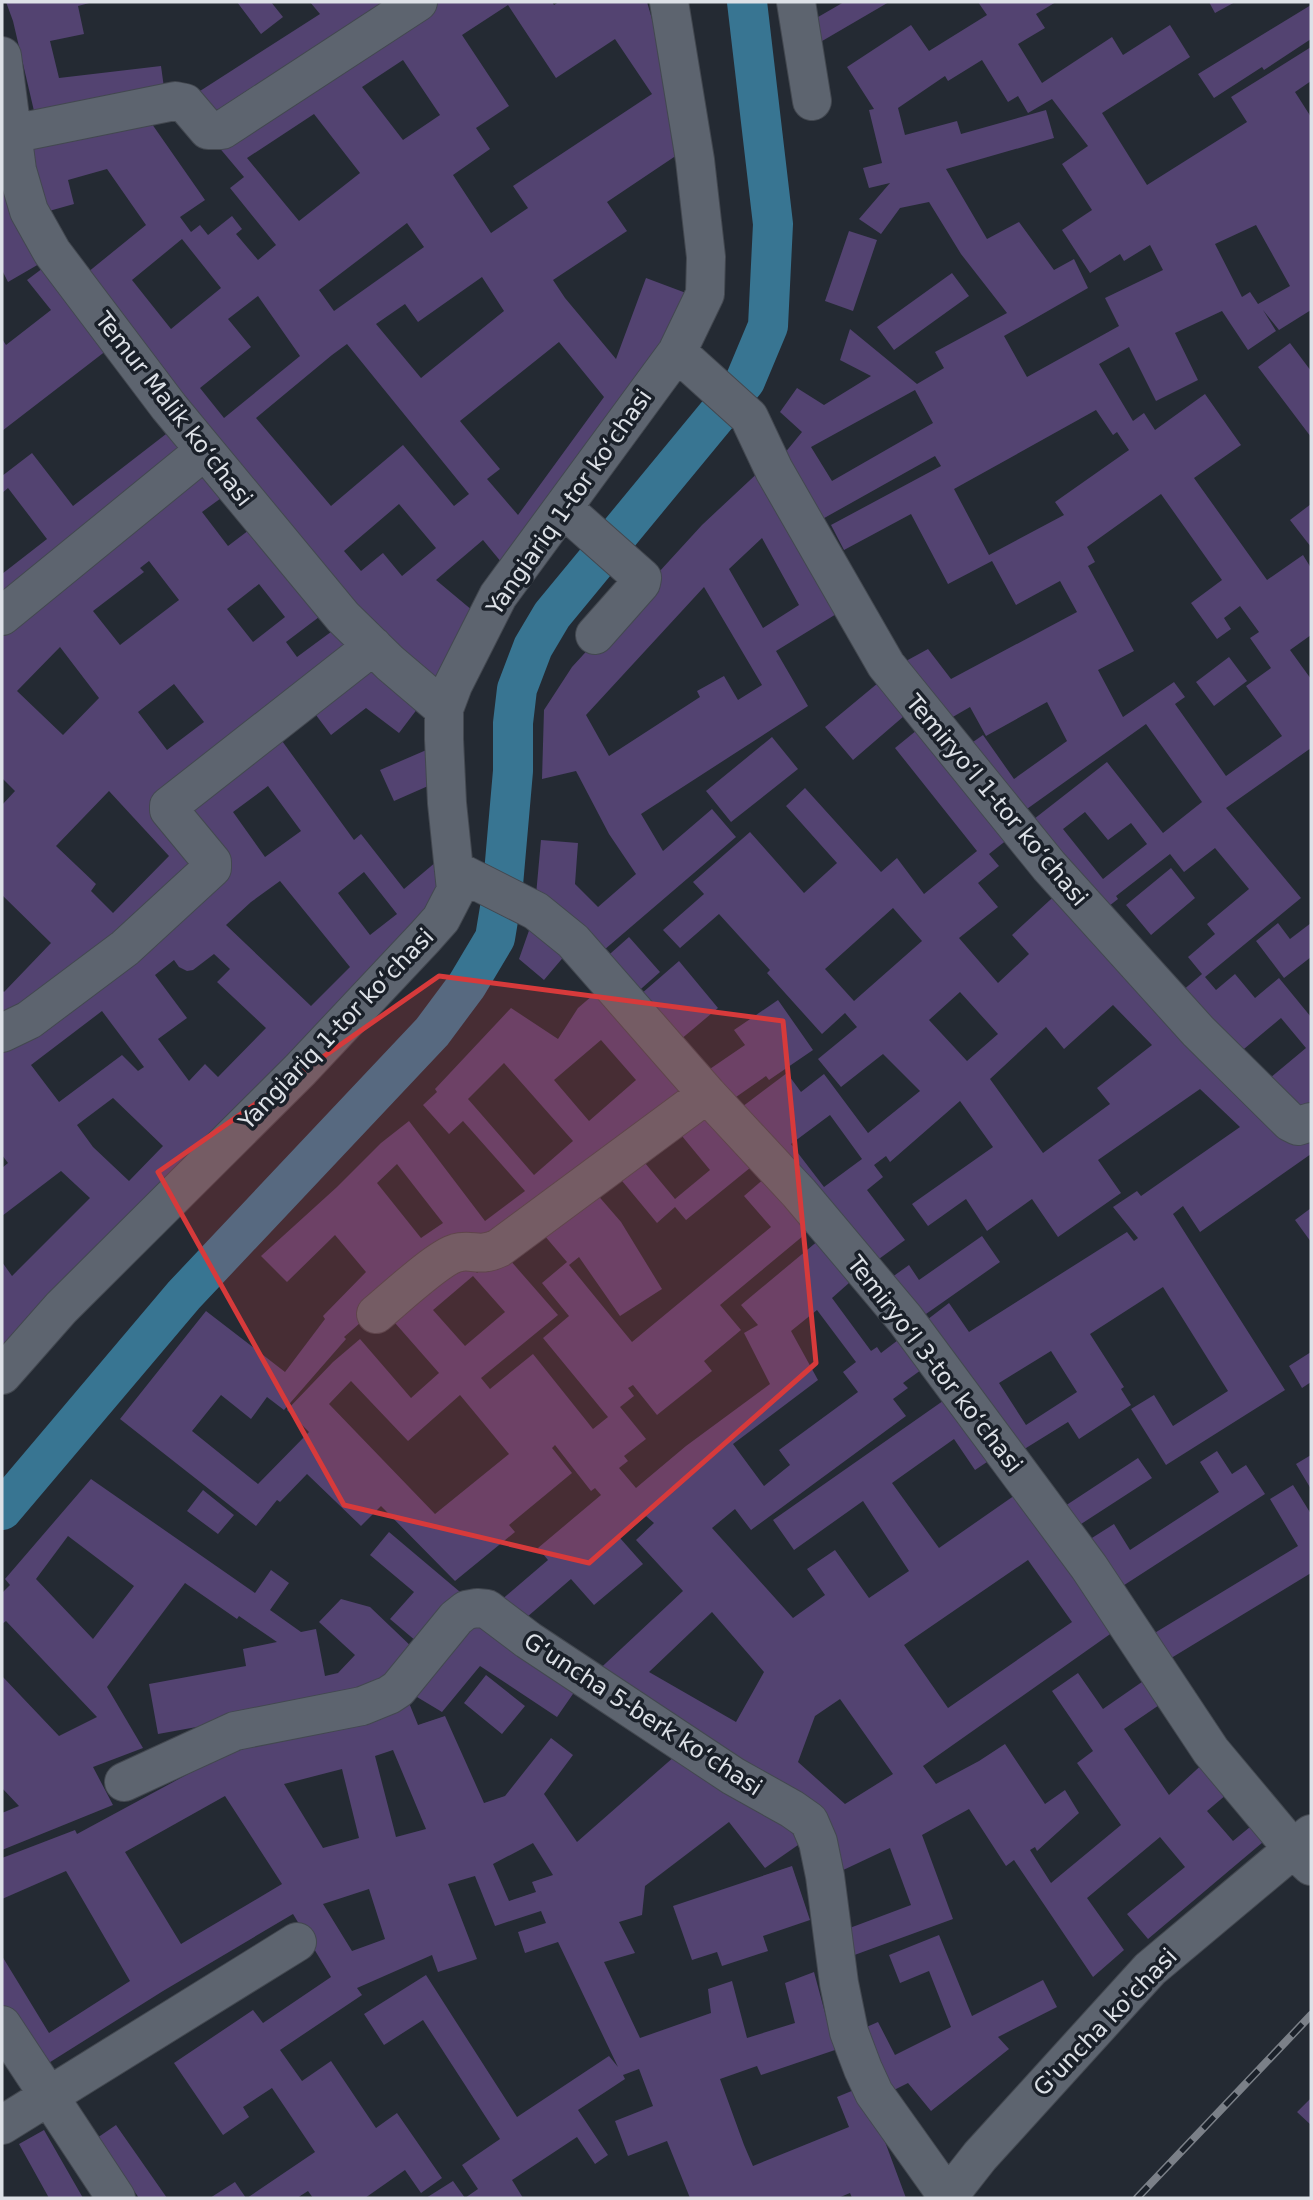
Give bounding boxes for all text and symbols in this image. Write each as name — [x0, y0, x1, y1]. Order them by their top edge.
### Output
street label: Temur Malik koʻchasi — [90, 306, 258, 511]
street label: Yangiariq 1-tor koʻchasi — [481, 384, 657, 620]
street label: Temiryoʻl 1-tor koʻchasi — [900, 688, 1093, 911]
street label: Yangiariq 1-tor koʻchasi — [233, 923, 439, 1135]
street label: Temiryoʻl 3-tor koʻchasi — [842, 1250, 1028, 1477]
street label: Gʻuncha 5-berk koʻchasi — [519, 1627, 767, 1801]
street label: G'uncha ko'chasi — [1028, 1943, 1182, 2101]

